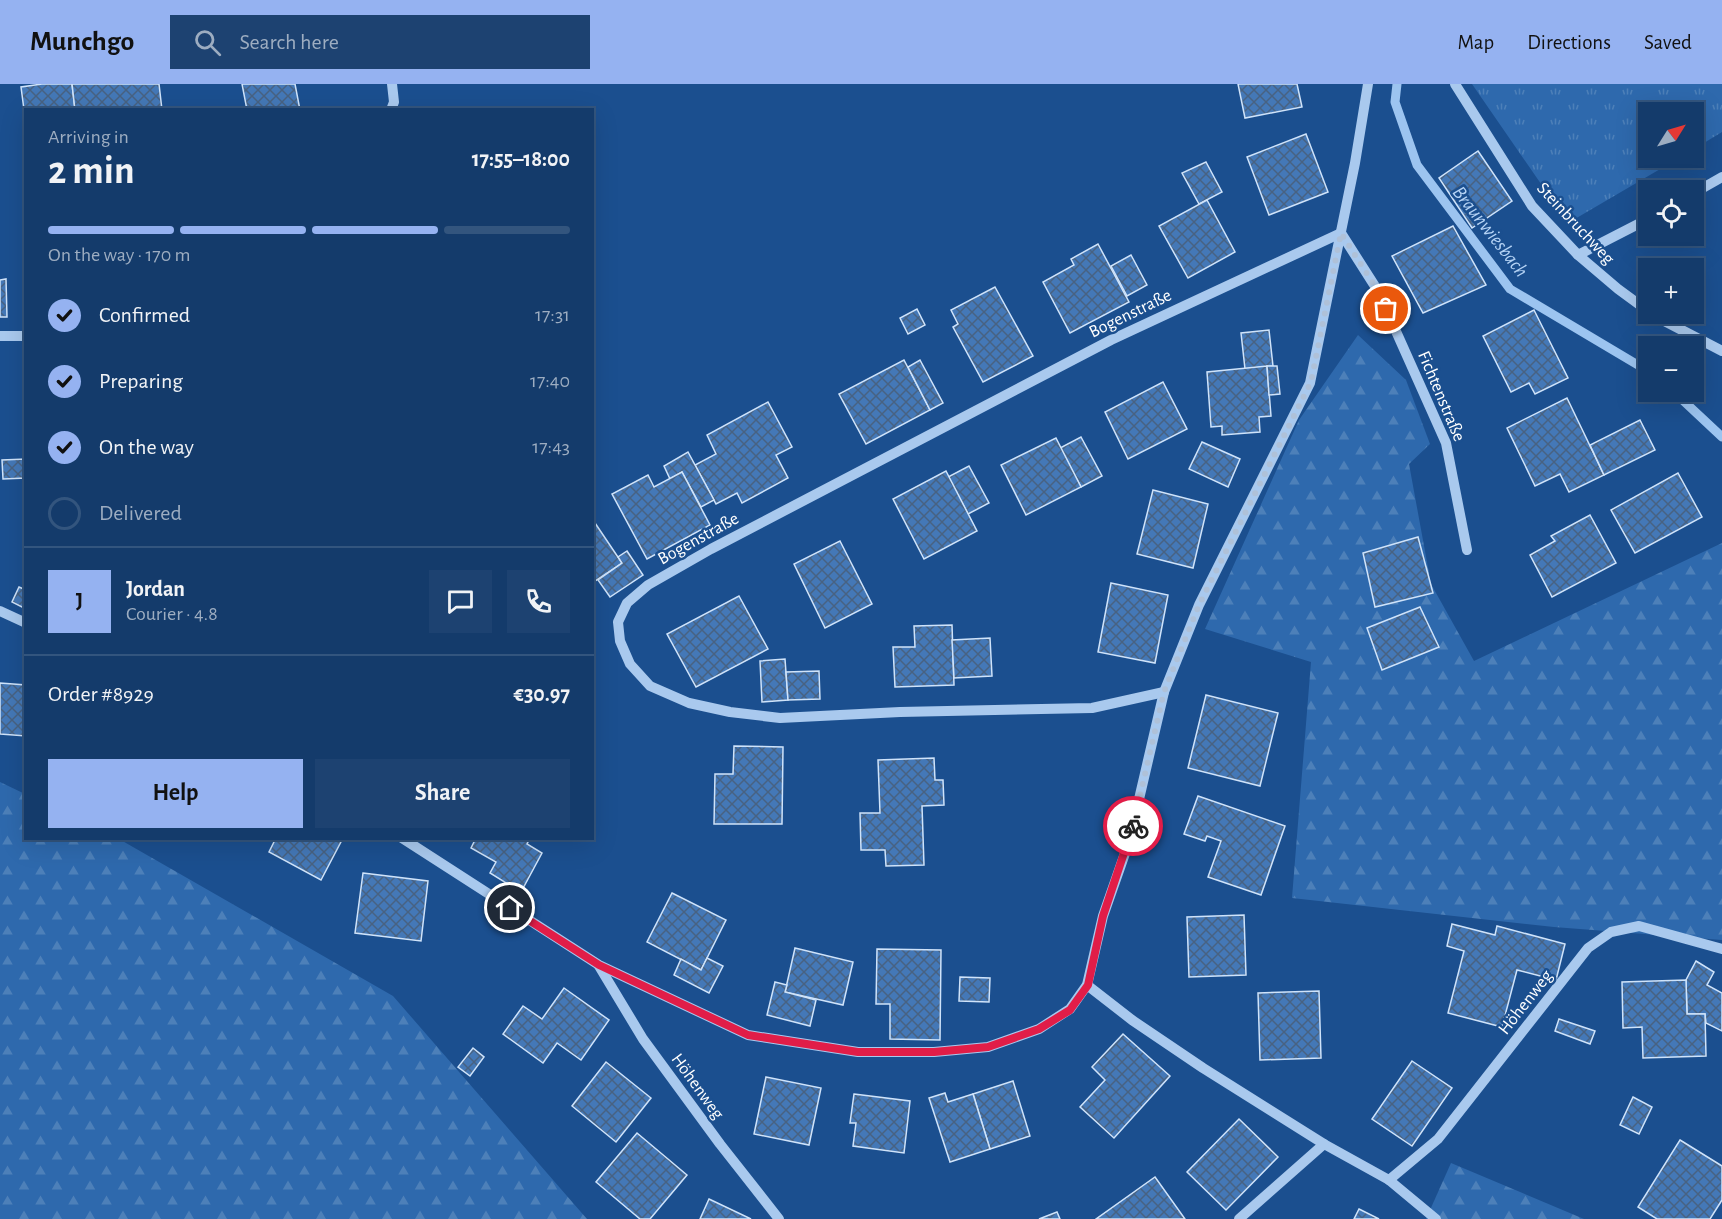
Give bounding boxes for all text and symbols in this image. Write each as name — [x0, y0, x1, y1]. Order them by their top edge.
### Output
search box — [170, 15, 590, 69]
icon: search — [191, 26, 224, 59]
text: Munchgo — [30, 28, 134, 56]
text: Search here — [239, 31, 339, 53]
text: Map — [1458, 32, 1494, 53]
text: Directions — [1527, 32, 1611, 53]
text: Saved — [1644, 32, 1692, 53]
north arrow — [1638, 102, 1704, 168]
map controls — [1638, 102, 1704, 402]
text: Arriving in — [48, 127, 129, 147]
text: 17:55–18:00 — [472, 148, 570, 170]
text: 2 min — [48, 152, 135, 191]
street label: Steinbruchweg — [1533, 179, 1618, 268]
button: locate — [1638, 180, 1704, 246]
water label: Braunwiesbach — [1449, 182, 1532, 281]
text: On the way · 170 m — [48, 245, 191, 265]
button: + — [1638, 258, 1704, 324]
pin — [1360, 283, 1411, 334]
street label: Bogenstraße — [1086, 286, 1175, 342]
icon: bag — [1369, 292, 1402, 325]
icon: check — [48, 299, 81, 332]
text: Confirmed — [99, 304, 190, 326]
text: 17:31 — [535, 305, 570, 325]
button: − — [1638, 336, 1704, 402]
street label: Fichtenstraße — [1414, 349, 1468, 444]
icon: check — [48, 365, 81, 398]
text: Preparing — [99, 370, 183, 392]
text: 17:40 — [530, 371, 570, 391]
icon: check — [48, 431, 81, 464]
text: On the way — [99, 436, 194, 458]
text: 17:43 — [532, 437, 570, 457]
text: Delivered — [99, 502, 182, 524]
street label: Bogenstraße — [655, 509, 742, 568]
button: chat — [429, 570, 492, 633]
button: phone — [507, 570, 570, 633]
text: Jordan — [126, 578, 185, 600]
text: J — [76, 590, 83, 612]
text: Courier · 4.8 — [126, 604, 218, 624]
text: Order #8929 — [48, 683, 154, 705]
text: €30.97 — [514, 683, 570, 705]
button: Help — [48, 759, 303, 828]
button: Share — [315, 759, 570, 828]
courier — [1103, 796, 1163, 856]
icon: bike — [1117, 810, 1150, 843]
pin — [484, 882, 535, 933]
icon: home — [493, 891, 526, 924]
street label: Höhenweg — [1495, 967, 1556, 1038]
street label: Höhenweg — [668, 1050, 727, 1123]

